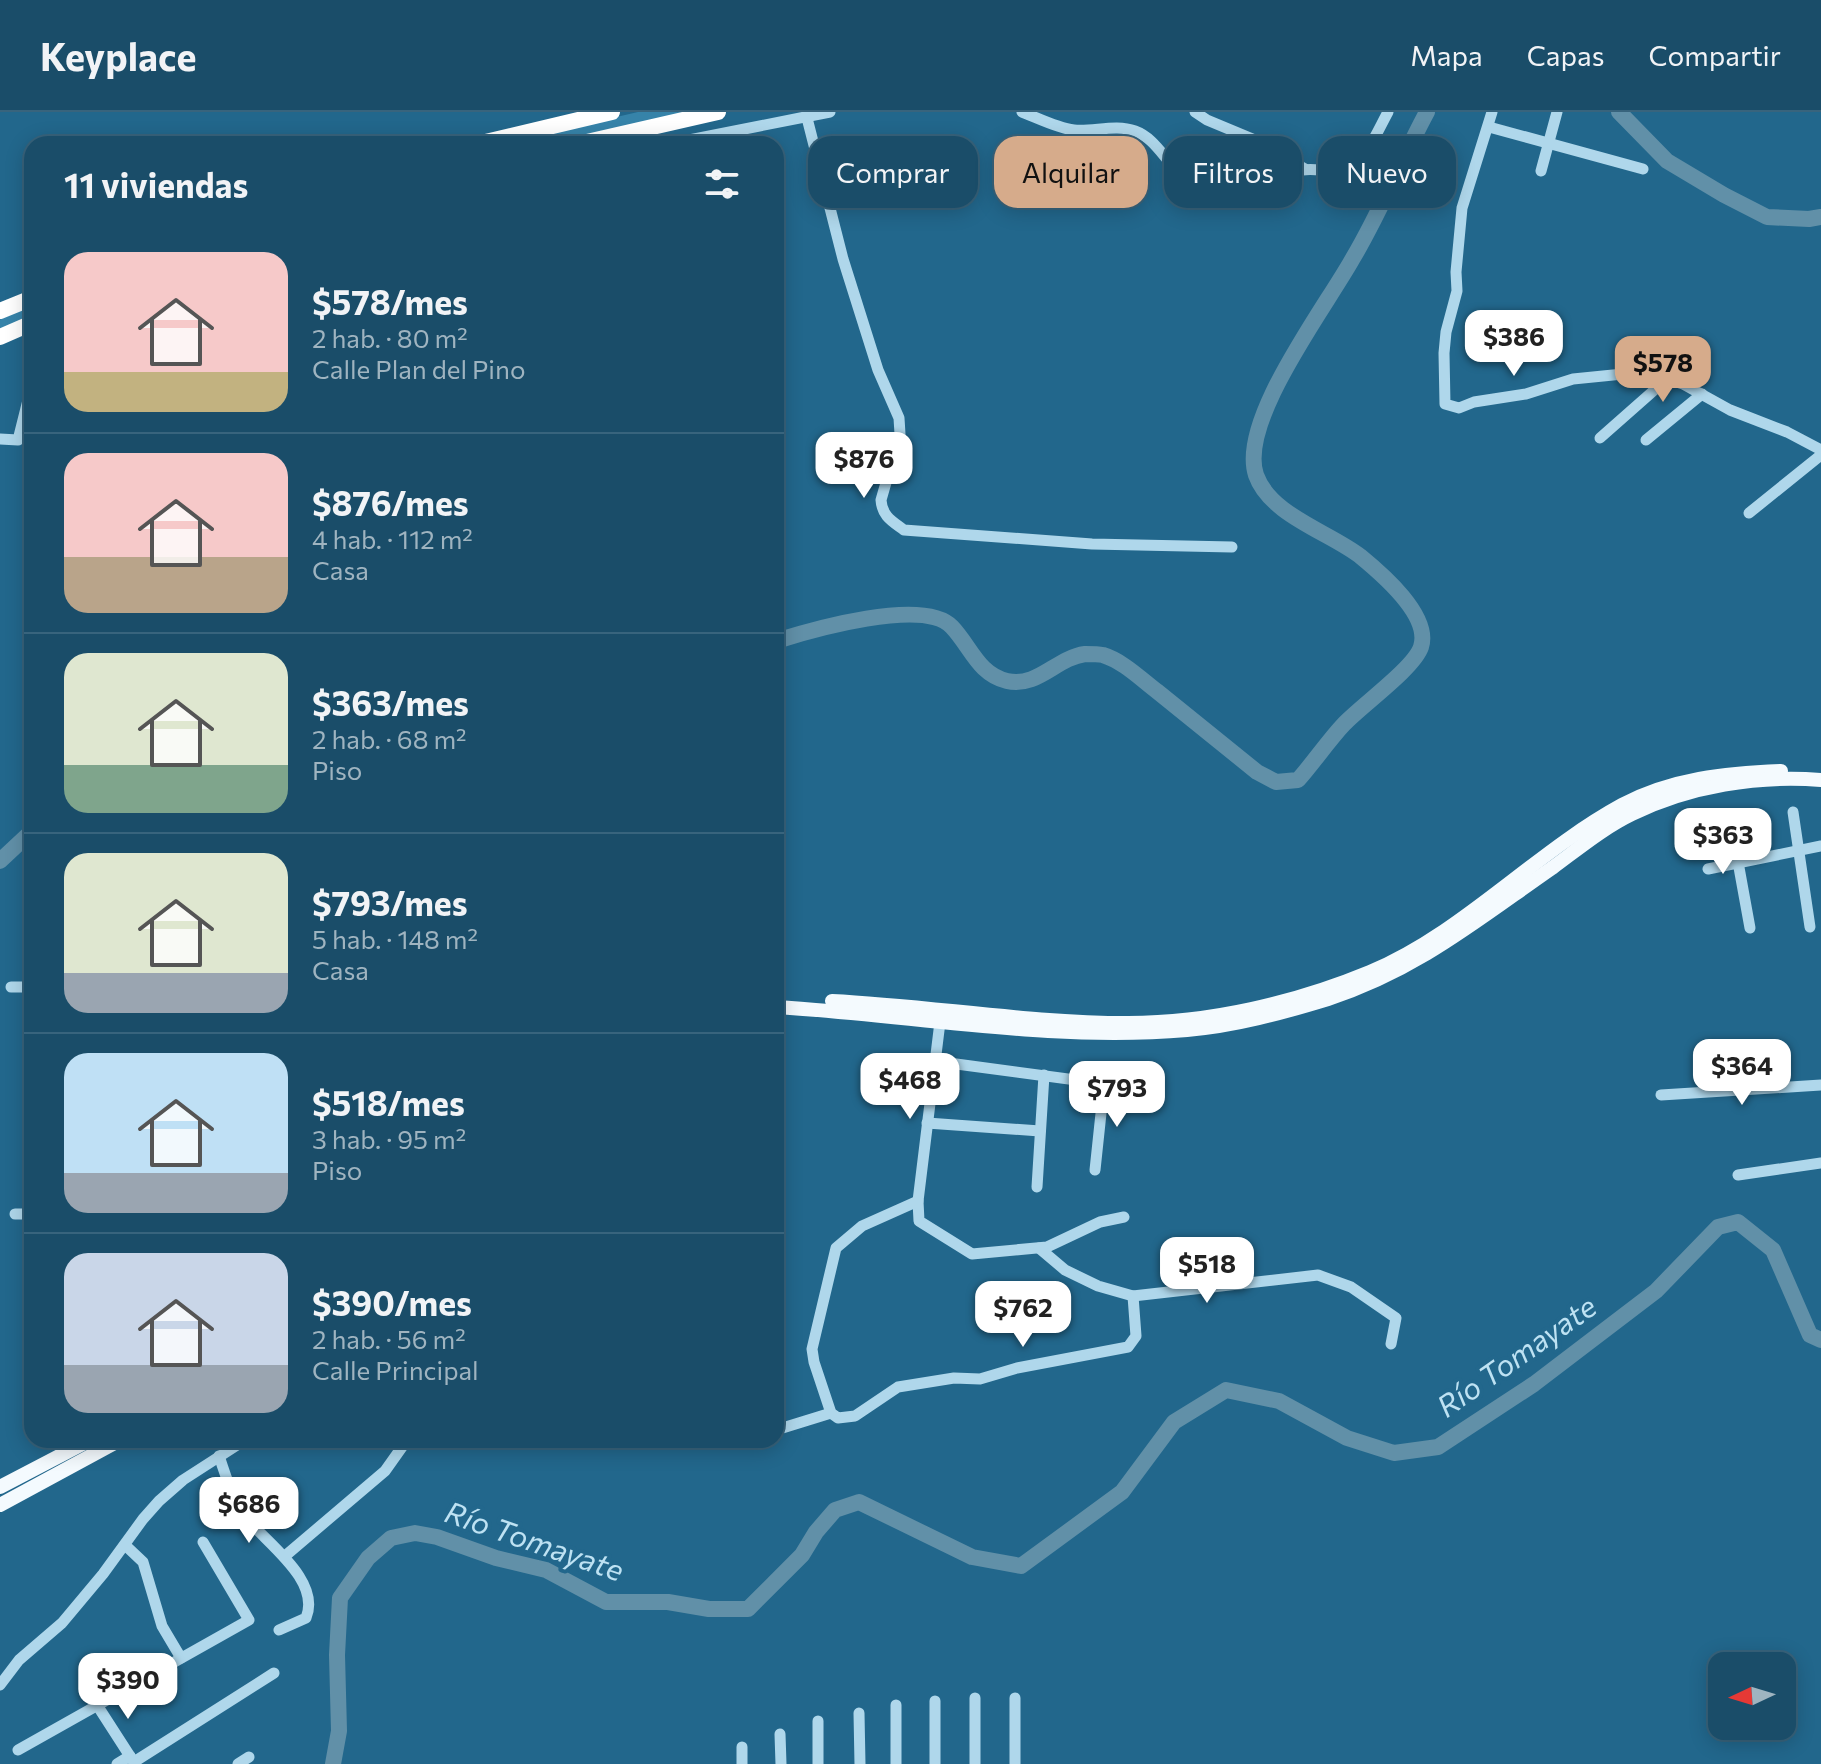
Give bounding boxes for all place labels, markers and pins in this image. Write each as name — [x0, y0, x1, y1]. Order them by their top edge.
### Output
pin: $386 — [1467, 310, 1561, 378]
pin: $578 — [1616, 336, 1710, 404]
pin: $876 — [817, 432, 911, 500]
pin: $363 — [1676, 808, 1770, 876]
pin: $364 — [1695, 1039, 1789, 1107]
pin: $468 — [863, 1053, 957, 1121]
pin: $793 — [1070, 1061, 1164, 1129]
pin: $518 — [1160, 1237, 1254, 1305]
pin: $762 — [976, 1281, 1070, 1349]
pin: $686 — [202, 1477, 296, 1545]
pin: $390 — [81, 1653, 175, 1721]

